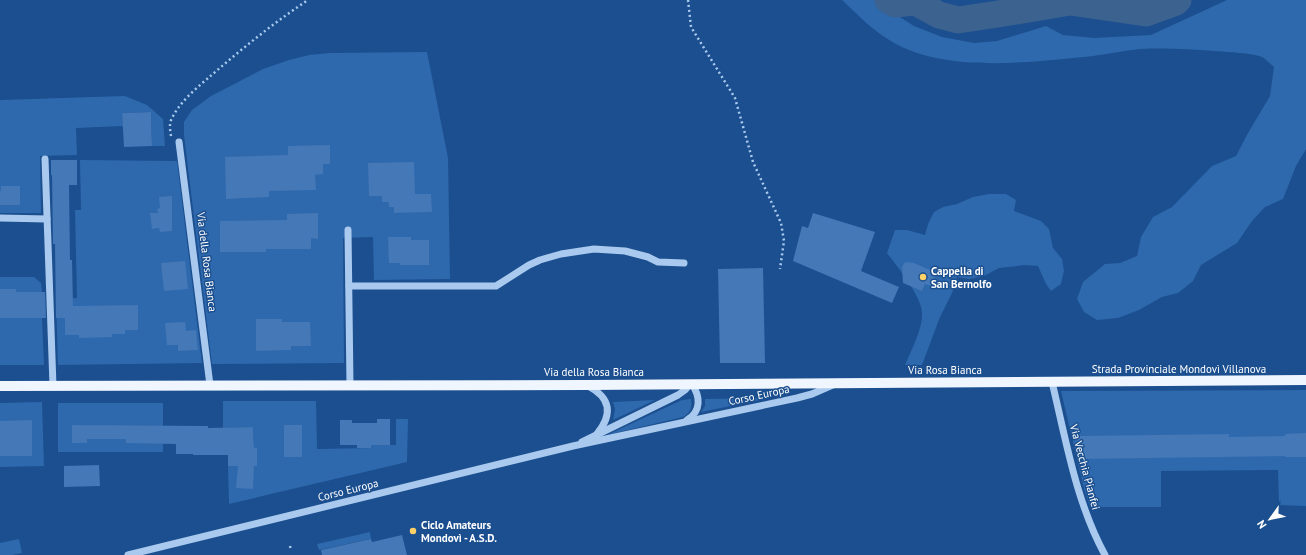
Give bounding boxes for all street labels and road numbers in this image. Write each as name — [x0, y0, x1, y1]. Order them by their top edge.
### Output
street label: Via della Rosa Bianca — [194, 210, 220, 313]
street label: Strada Provinciale Mondovì Villanova — [1092, 362, 1266, 376]
street label: Via Rosa Bianca — [907, 363, 982, 377]
street label: Via della Rosa Bianca — [543, 365, 644, 379]
street label: Corso Europa — [727, 382, 791, 408]
street label: Via Vecchia Pianfei — [1067, 422, 1103, 511]
street label: Corso Europa — [316, 476, 380, 504]

